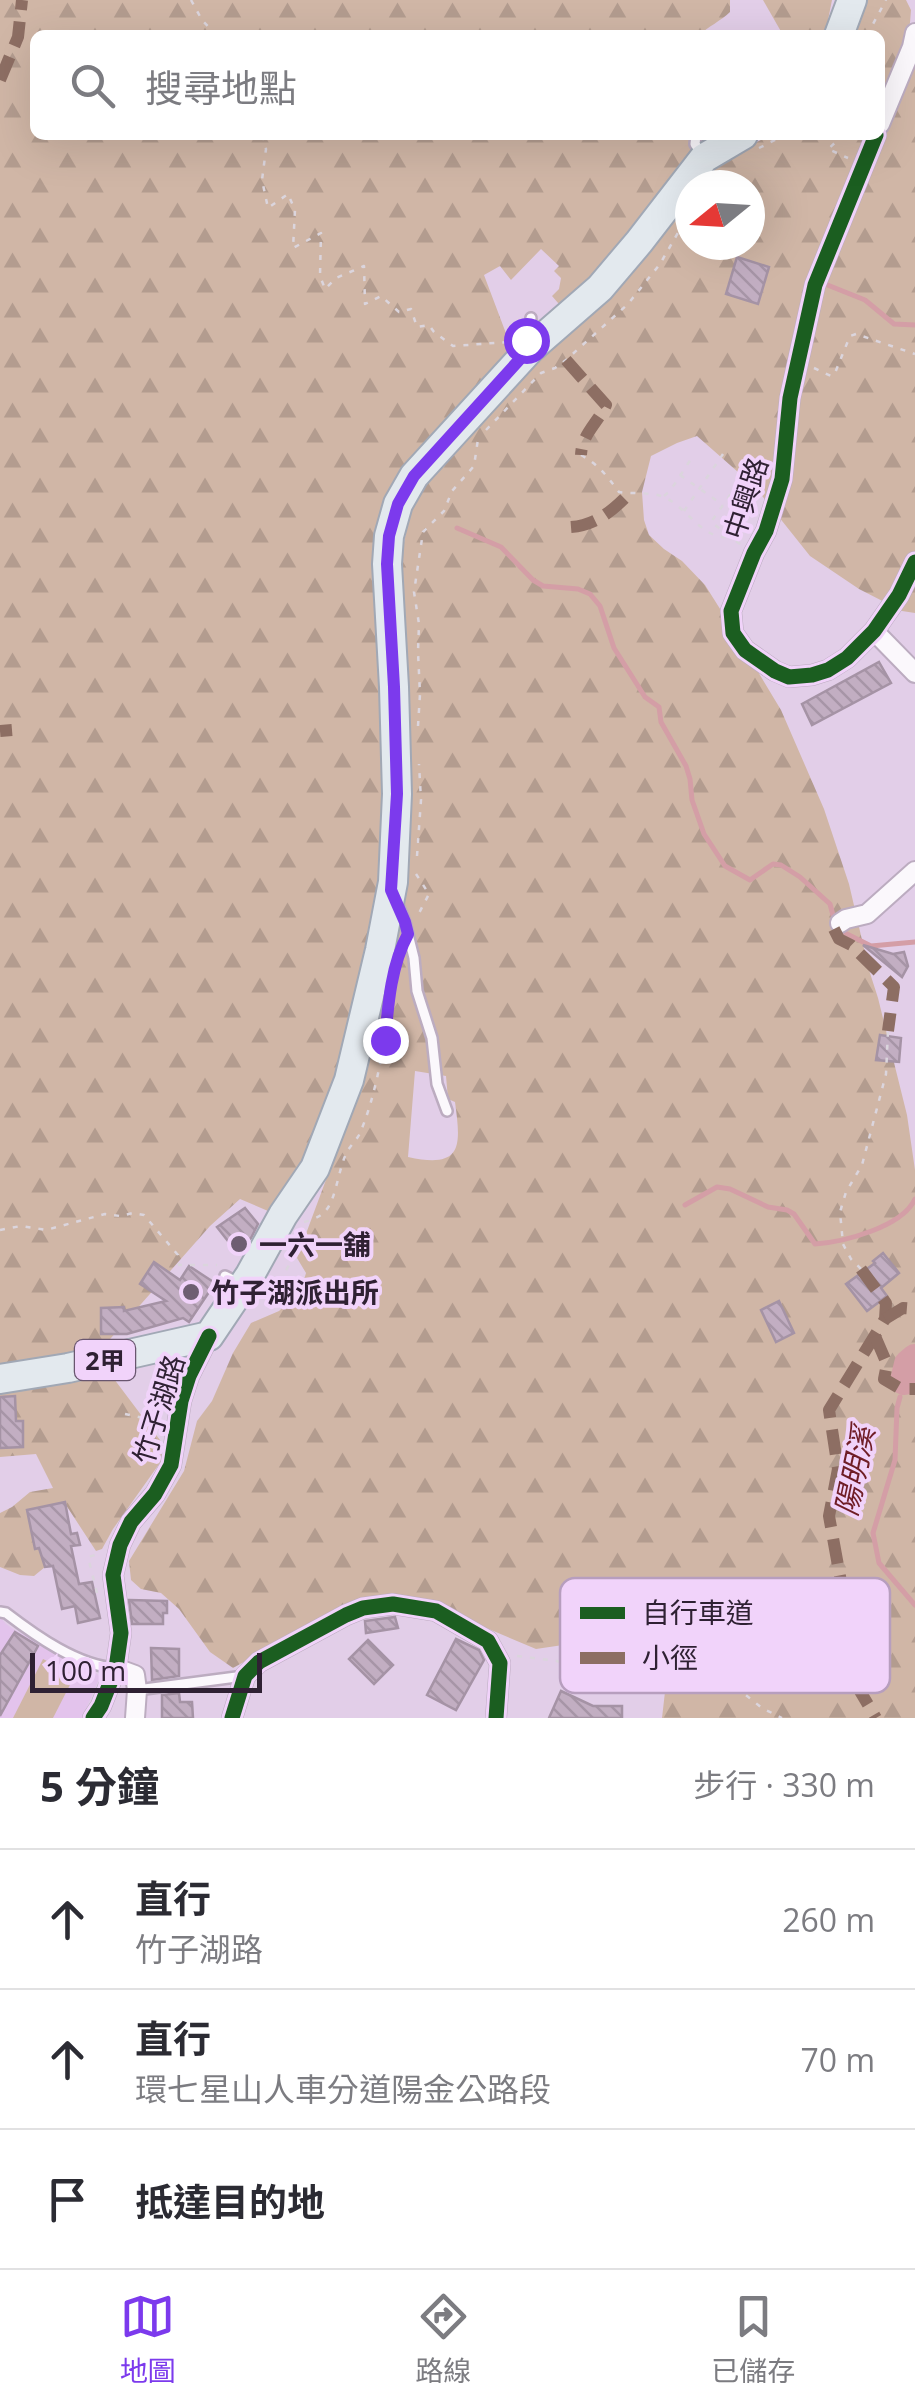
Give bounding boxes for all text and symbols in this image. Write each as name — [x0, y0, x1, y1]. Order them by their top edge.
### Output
search box — [30, 30, 885, 140]
icon: search — [65, 58, 120, 113]
text: 搜尋地點 — [145, 61, 297, 113]
north arrow — [675, 170, 765, 260]
route start — [504, 318, 550, 364]
street label: 中興路 — [714, 452, 776, 544]
route end — [363, 1018, 409, 1064]
place label: 一六一舖 — [259, 1225, 371, 1263]
marker: 一六一舖 — [228, 1233, 250, 1255]
place label: 竹子湖派出所 — [211, 1273, 379, 1311]
marker: 竹子湖派出所 — [180, 1281, 202, 1303]
road number: 2甲 — [75, 1340, 135, 1380]
street label: 竹子湖路 — [123, 1350, 193, 1468]
water label: 陽明溪 — [825, 1419, 884, 1519]
legend — [560, 1578, 890, 1693]
text: 自行車道 — [642, 1593, 754, 1631]
text: 小徑 — [642, 1638, 698, 1676]
scale bar — [30, 1648, 262, 1692]
text: 100 m — [45, 1651, 126, 1689]
text: 5 分鐘 — [40, 1757, 159, 1814]
text: 步行 · 330 m — [693, 1763, 875, 1806]
text: 直行 — [135, 1872, 211, 1924]
icon: ahead — [40, 1892, 95, 1947]
text: 260 m — [782, 1898, 875, 1941]
text: 竹子湖路 — [135, 1927, 263, 1970]
text: 直行 — [135, 2012, 211, 2064]
icon: ahead — [40, 2032, 95, 2087]
text: 70 m — [800, 2038, 875, 2081]
text: 環七星山人車分道陽金公路段 — [135, 2067, 551, 2110]
icon: arrive — [40, 2172, 95, 2227]
text: 抵達目的地 — [135, 2175, 325, 2227]
tab: 地圖 — [120, 2289, 176, 2389]
tab: 路線 — [415, 2289, 471, 2389]
tab: 已儲存 — [711, 2289, 795, 2389]

